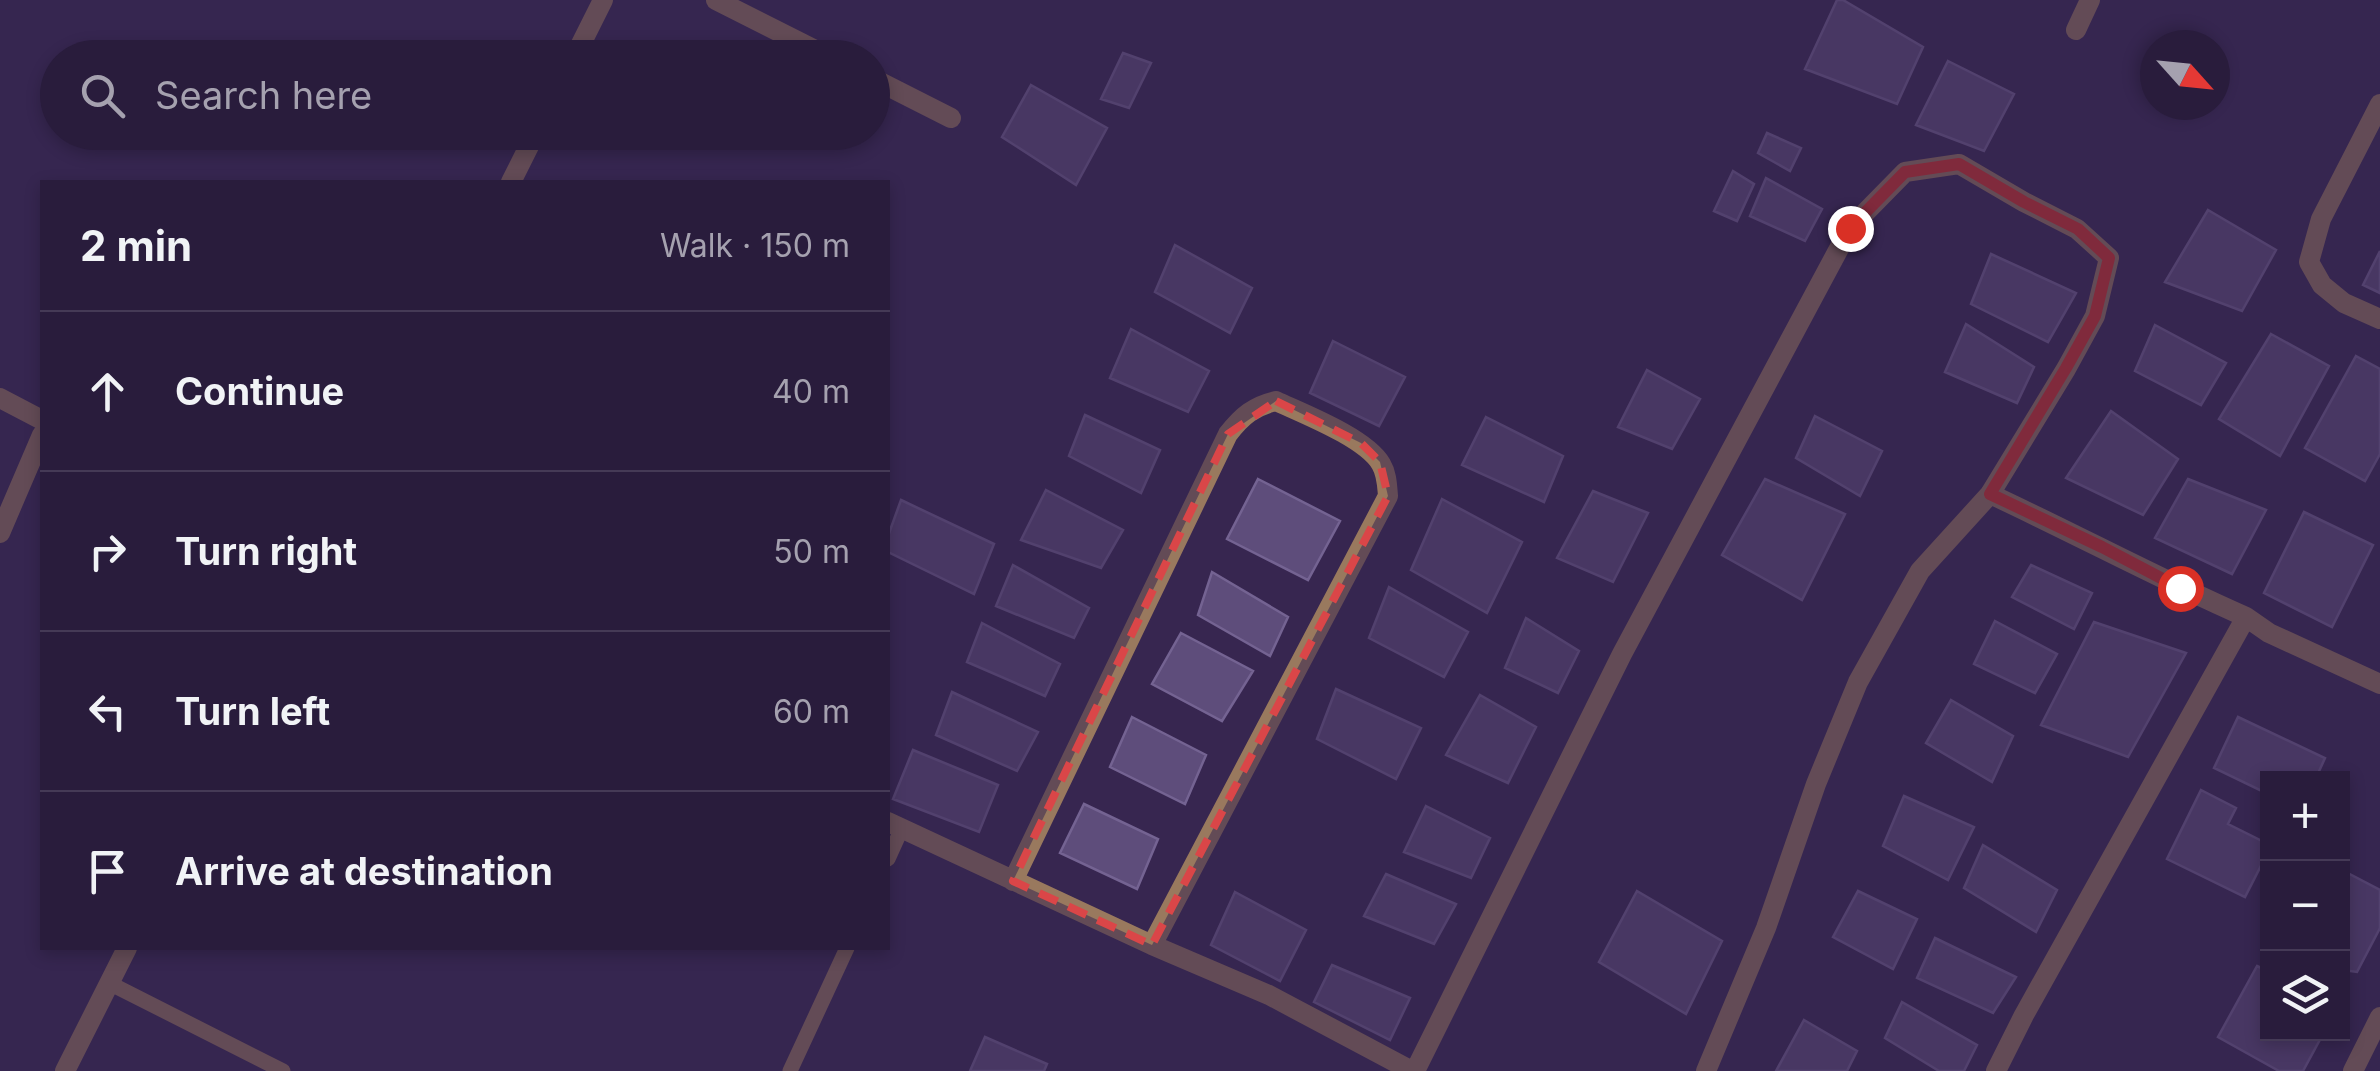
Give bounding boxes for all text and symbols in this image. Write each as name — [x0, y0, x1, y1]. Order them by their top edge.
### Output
north arrow — [2140, 30, 2230, 120]
search box — [40, 40, 890, 150]
icon: search — [75, 68, 130, 123]
text: Search here — [155, 72, 372, 118]
route end — [1828, 206, 1874, 252]
text: 2 min — [80, 220, 192, 271]
text: Walk · 150 m — [660, 226, 850, 265]
icon: ahead — [80, 364, 135, 419]
text: Continue — [175, 368, 344, 414]
text: 40 m — [772, 372, 850, 411]
icon: right — [80, 524, 135, 579]
text: Turn right — [175, 528, 357, 574]
text: 50 m — [773, 532, 850, 571]
route start — [2158, 566, 2204, 612]
icon: left — [80, 684, 135, 739]
text: Turn left — [175, 688, 330, 734]
text: 60 m — [773, 692, 850, 731]
map controls — [2260, 771, 2350, 1041]
button: + — [2260, 771, 2350, 861]
icon: arrive — [80, 844, 135, 899]
text: Arrive at destination — [175, 848, 553, 894]
button: − — [2260, 861, 2350, 951]
button: layers — [2260, 951, 2350, 1041]

